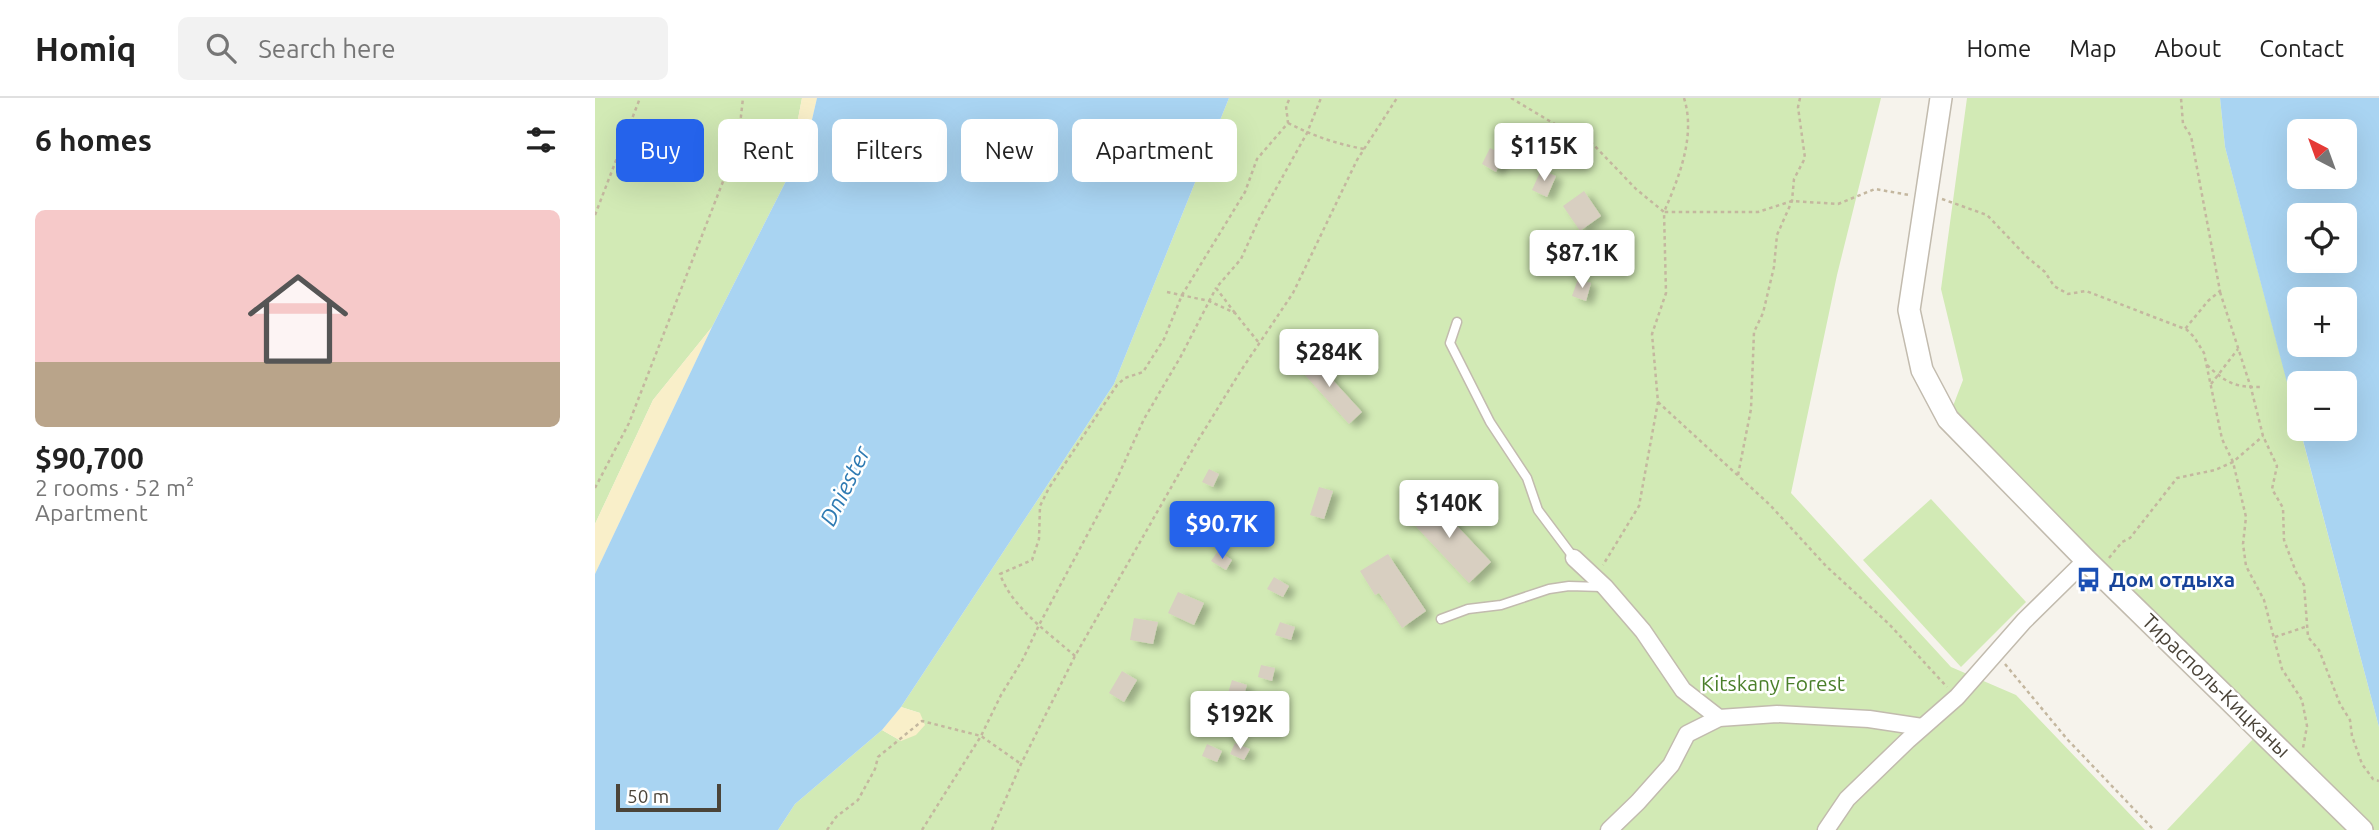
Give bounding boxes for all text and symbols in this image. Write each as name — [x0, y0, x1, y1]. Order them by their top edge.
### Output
search box — [178, 17, 668, 80]
icon: search — [202, 29, 240, 67]
text: Homiq — [35, 30, 136, 67]
text: Search here — [258, 34, 396, 63]
text: Home — [1966, 35, 2031, 62]
text: Map — [2069, 35, 2116, 62]
text: About — [2154, 35, 2221, 62]
text: Contact — [2259, 35, 2344, 62]
chip: Buy — [616, 119, 704, 182]
chip: Rent — [718, 119, 818, 182]
chip: Filters — [832, 119, 947, 182]
chip: New — [961, 119, 1058, 182]
chip: Apartment — [1072, 119, 1237, 182]
north arrow — [2287, 119, 2357, 189]
map controls — [2287, 119, 2357, 441]
icon: filters — [522, 121, 560, 159]
text: 6 homes — [35, 123, 152, 157]
pin: $115K — [1495, 123, 1593, 183]
text: $115K — [1510, 133, 1578, 158]
button: locate — [2287, 203, 2357, 273]
pin: $87.1K — [1525, 230, 1639, 290]
text: $87.1K — [1546, 240, 1618, 265]
icon: home — [235, 256, 361, 382]
button: + — [2287, 287, 2357, 357]
pin: $284K — [1280, 330, 1378, 389]
text: $284K — [1295, 339, 1363, 364]
button: − — [2287, 371, 2357, 441]
text: $90,700 — [35, 441, 144, 475]
water label: Dniester — [815, 441, 875, 530]
text: 2 rooms · 52 m² — [35, 475, 194, 500]
pin: $140K — [1400, 480, 1498, 540]
text: $140K — [1415, 490, 1483, 515]
text: Apartment — [35, 500, 148, 525]
pin: $90.7K — [1165, 502, 1279, 561]
text: $90.7K — [1186, 511, 1258, 536]
bus stop icon: Дом отдыха — [2075, 566, 2103, 594]
place label: Дом отдыха — [2109, 567, 2235, 591]
street label: Тирасполь-Кицканы — [2138, 608, 2296, 762]
park label: Kitskany Forest — [1701, 671, 1845, 695]
pin: $192K — [1191, 692, 1289, 751]
text: $192K — [1206, 701, 1274, 726]
scale bar — [616, 781, 721, 813]
text: 50 m — [627, 785, 669, 807]

